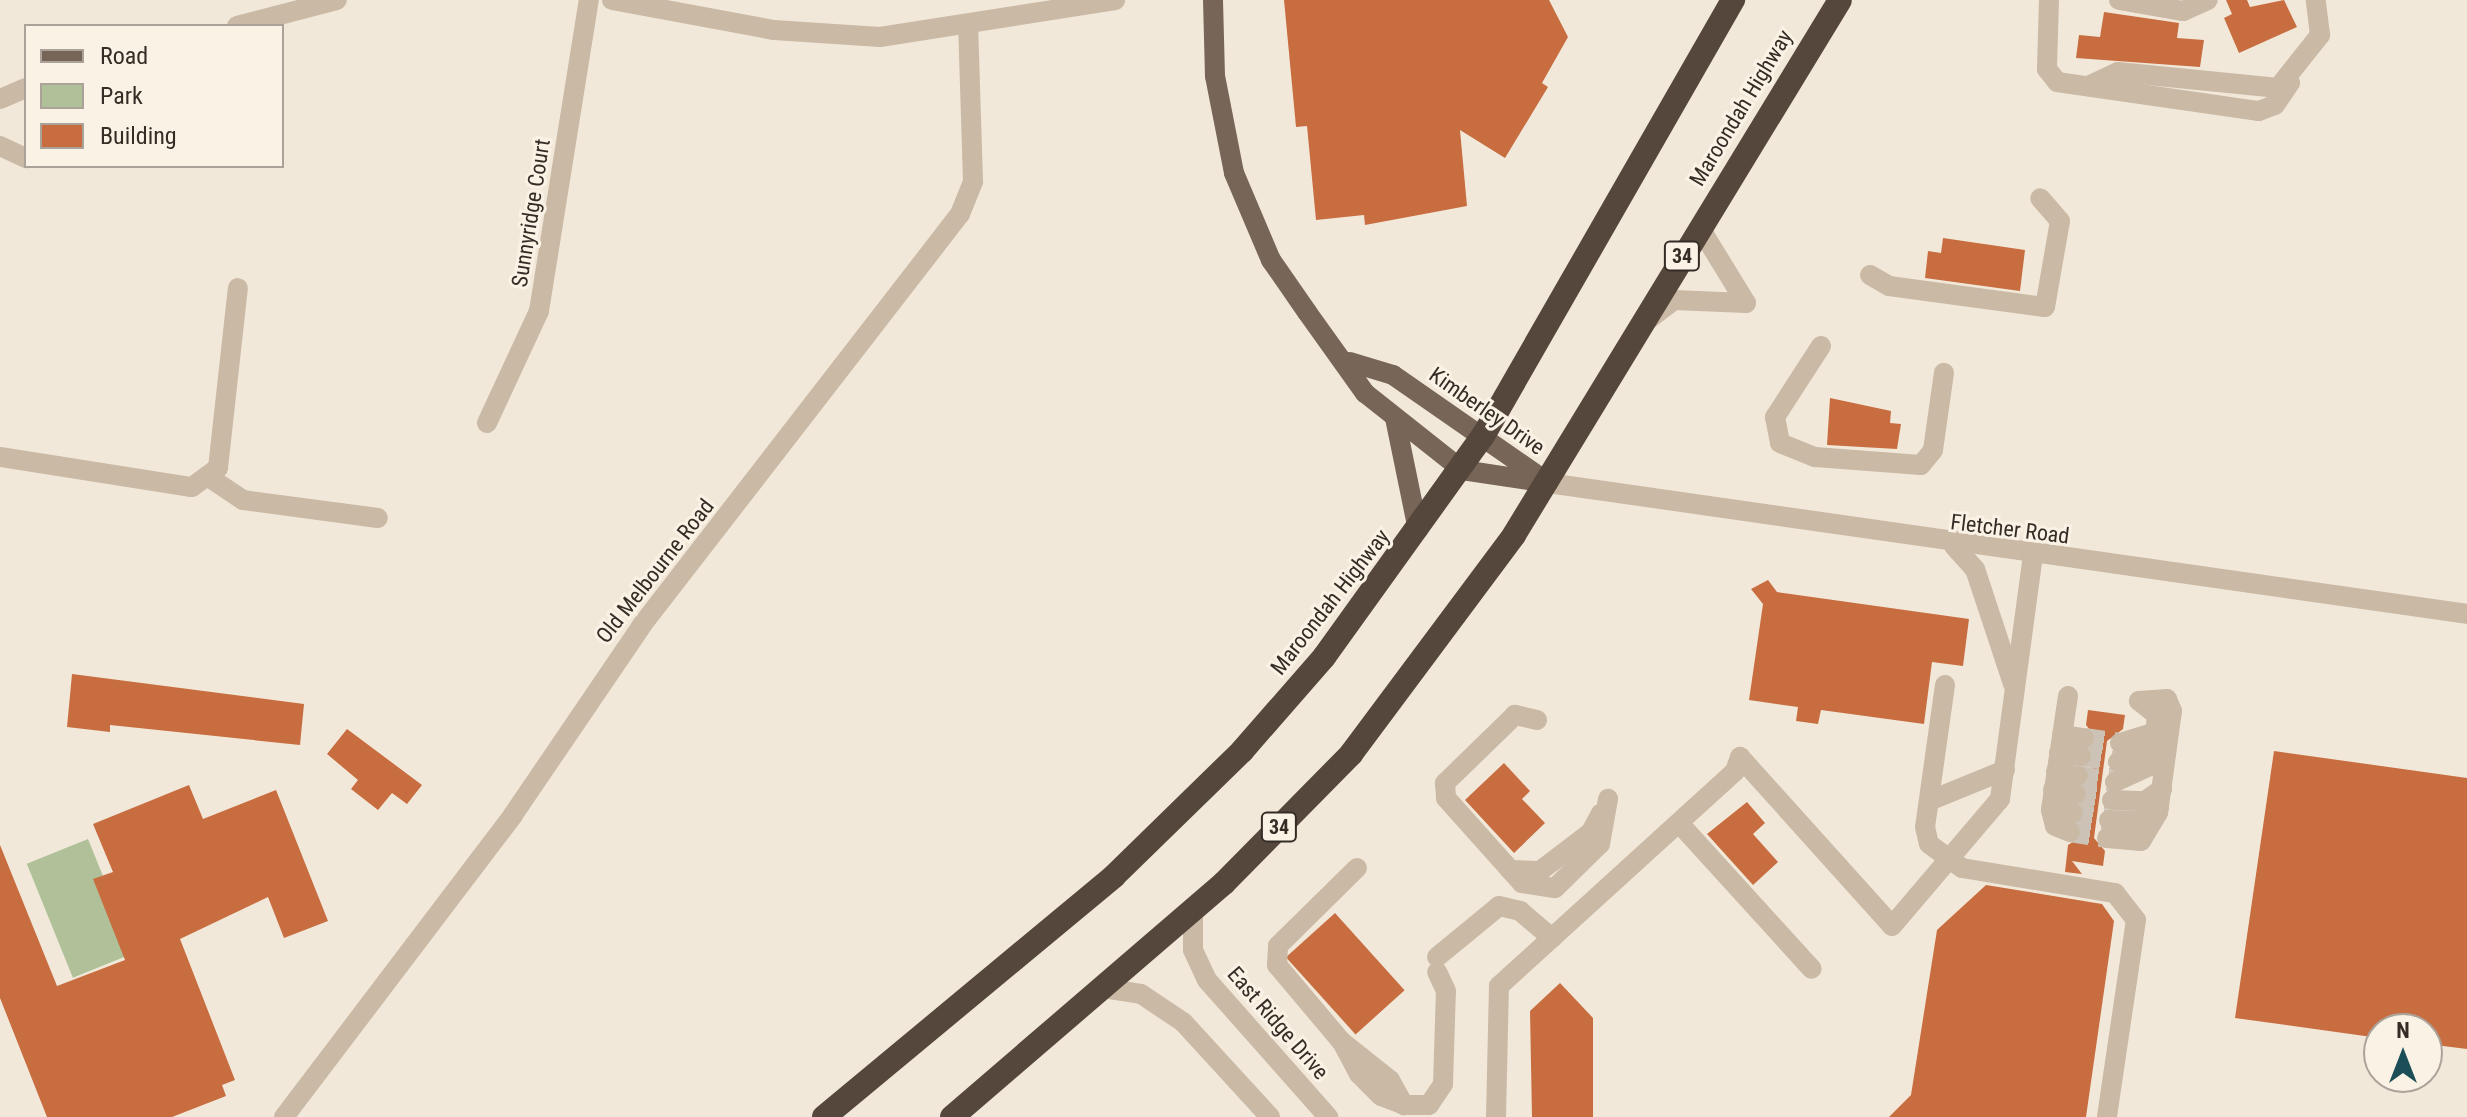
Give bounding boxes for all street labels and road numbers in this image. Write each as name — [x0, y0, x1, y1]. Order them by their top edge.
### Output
street label: Maroondah Highway — [1684, 25, 1798, 191]
street label: Sunnyridge Court — [506, 137, 556, 289]
road number: 34 — [1662, 240, 1702, 272]
street label: Kimberley Drive — [1424, 362, 1550, 460]
street label: Old Melbourne Road — [591, 494, 719, 648]
street label: Fletcher Road — [1949, 509, 2071, 549]
street label: Maroondah Highway — [1265, 524, 1395, 680]
road number: 34 — [1259, 811, 1299, 843]
street label: East Ridge Drive — [1222, 961, 1334, 1085]

